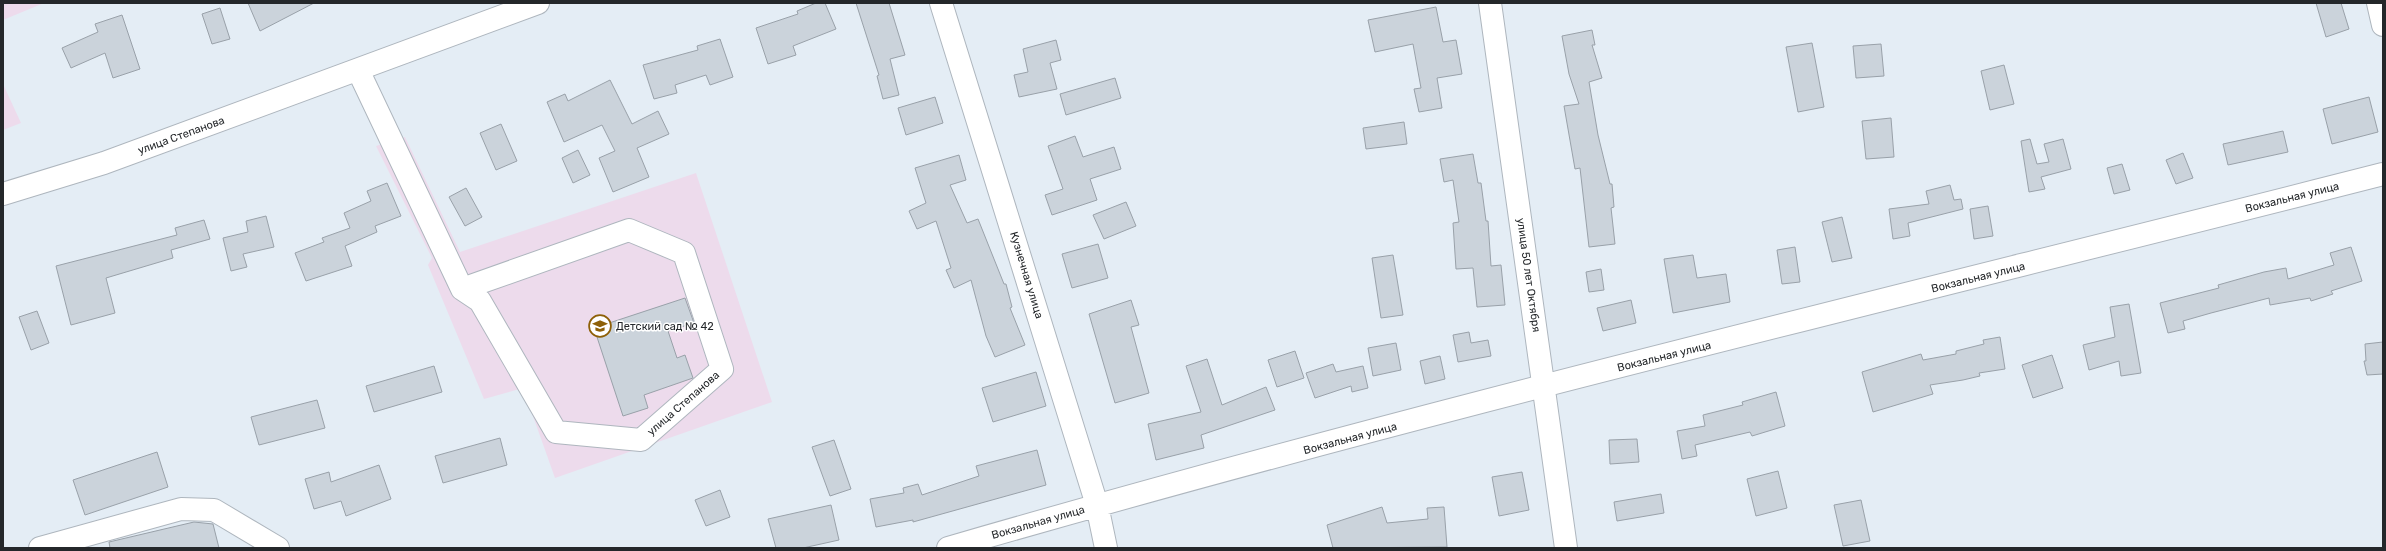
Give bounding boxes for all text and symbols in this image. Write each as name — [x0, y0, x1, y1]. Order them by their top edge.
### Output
street label: улица Степанова — [136, 114, 226, 157]
street label: Вокзальная улица — [2244, 180, 2340, 215]
street label: улица 50 лет Октября — [1514, 217, 1543, 333]
street label: Кузнечная улица — [1007, 230, 1046, 320]
street label: Вокзальная улица — [1930, 260, 2026, 295]
school or university icon: Детский сад № 42 — [587, 313, 613, 339]
place label: Детский сад № 42 — [616, 320, 714, 333]
street label: Вокзальная улица — [1616, 339, 1712, 374]
street label: улица Степанова — [645, 369, 722, 438]
street label: Вокзальная улица — [1302, 420, 1398, 457]
street label: Вокзальная улица — [990, 503, 1086, 542]

